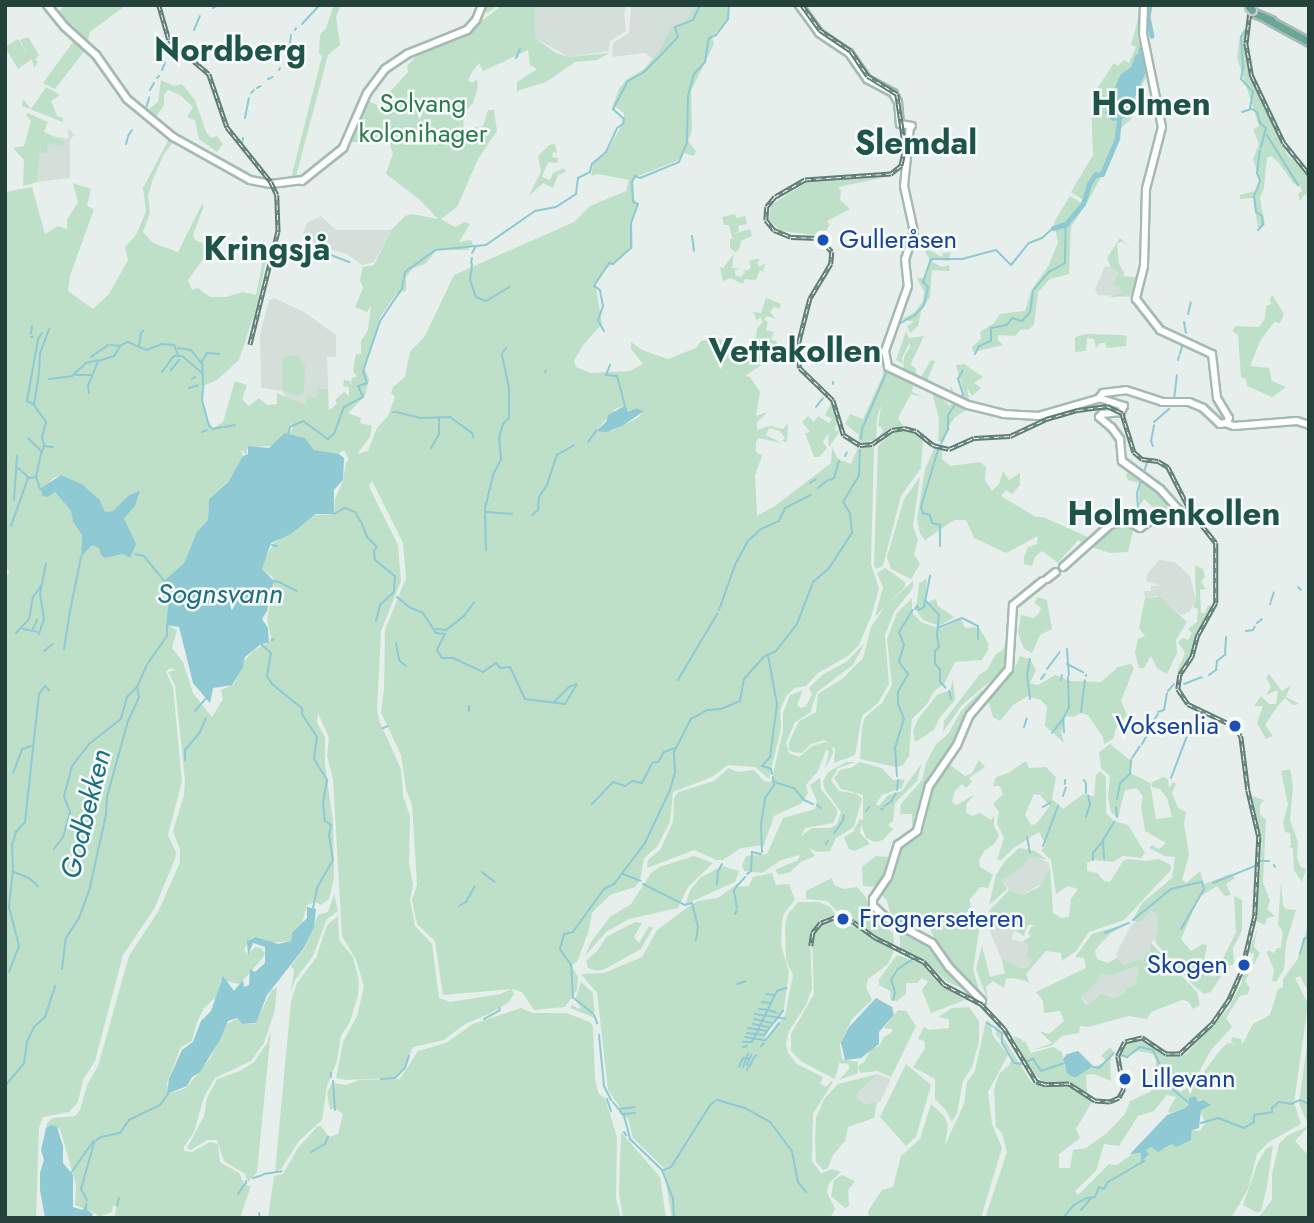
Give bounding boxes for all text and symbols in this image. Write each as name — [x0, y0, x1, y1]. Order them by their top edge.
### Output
district label: Nordberg — [154, 30, 306, 70]
district label: Holmen — [1091, 84, 1211, 124]
park label: Solvang kolonihager — [358, 88, 488, 150]
district label: Slemdal — [855, 123, 977, 163]
place label: Gulleråsen — [839, 224, 957, 256]
district label: Kringsjå — [204, 229, 330, 269]
marker: Gulleråsen — [813, 230, 833, 250]
district label: Vettakollen — [708, 331, 882, 371]
district label: Holmenkollen — [1068, 494, 1280, 534]
water label: Sognsvann — [157, 577, 283, 611]
place label: Voksenlia — [1116, 710, 1219, 742]
marker: Voksenlia — [1225, 716, 1245, 736]
water label: Godbekken — [54, 746, 118, 882]
place label: Frognerseteren — [859, 903, 1024, 935]
marker: Frognerseteren — [833, 909, 853, 929]
place label: Skogen — [1147, 949, 1228, 981]
marker: Skogen — [1234, 955, 1254, 975]
place label: Lillevann — [1141, 1063, 1236, 1095]
marker: Lillevann — [1115, 1069, 1135, 1089]

